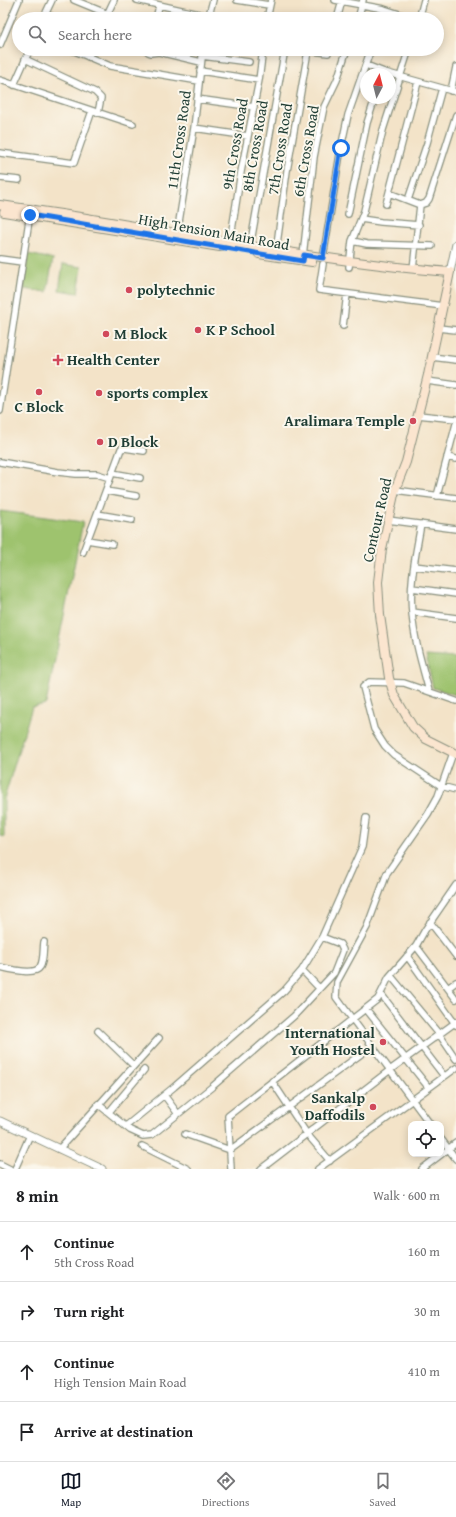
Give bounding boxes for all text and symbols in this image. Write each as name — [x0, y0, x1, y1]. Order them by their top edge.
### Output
search box — [12, 12, 444, 56]
icon: search — [26, 23, 48, 45]
text: Search here — [58, 24, 132, 45]
north arrow — [360, 68, 396, 104]
street label: 11th Cross Road — [161, 89, 196, 191]
street label: 9th Cross Road — [216, 96, 253, 191]
street label: 8th Cross Road — [236, 98, 273, 193]
street label: 7th Cross Road — [262, 102, 297, 196]
street label: 6th Cross Road — [287, 103, 324, 198]
route start — [332, 139, 350, 157]
route end — [21, 206, 39, 224]
street label: High Tension Main Road — [137, 208, 291, 255]
place label: polytechnic — [137, 279, 215, 300]
marker: polytechnic — [124, 285, 134, 295]
place label: K P School — [206, 319, 275, 340]
place label: M Block — [114, 323, 168, 344]
marker: K P School — [193, 325, 203, 335]
marker: M Block — [101, 329, 111, 339]
place label: Health Center — [67, 349, 160, 370]
marker: Health Center — [52, 354, 64, 366]
place label: sports complex — [107, 382, 208, 403]
marker: C Block — [34, 387, 44, 397]
marker: sports complex — [94, 388, 104, 398]
place label: C Block — [15, 396, 64, 417]
place label: Aralimara Temple — [284, 410, 405, 431]
marker: Aralimara Temple — [408, 416, 418, 426]
place label: D Block — [108, 431, 159, 452]
marker: D Block — [95, 437, 105, 447]
street label: Contour Road — [357, 476, 396, 564]
place label: International Youth Hostel — [285, 1022, 375, 1060]
marker: International Youth Hostel — [378, 1037, 388, 1047]
place label: Sankalp Daffodils — [305, 1087, 365, 1125]
marker: Sankalp Daffodils — [368, 1102, 378, 1112]
map controls — [408, 1121, 444, 1157]
button: locate — [408, 1121, 444, 1157]
text: 8 min — [16, 1183, 58, 1208]
text: Walk · 600 m — [373, 1186, 440, 1205]
text: Continue — [54, 1232, 115, 1253]
icon: ahead — [16, 1241, 38, 1263]
text: 160 m — [408, 1242, 440, 1261]
text: 5th Cross Road — [54, 1253, 134, 1272]
icon: right — [16, 1301, 38, 1323]
text: Turn right — [54, 1301, 125, 1322]
text: 30 m — [414, 1302, 440, 1321]
text: Continue — [54, 1352, 115, 1373]
icon: ahead — [16, 1361, 38, 1383]
text: 410 m — [408, 1362, 440, 1381]
text: High Tension Main Road — [54, 1373, 187, 1392]
icon: arrive — [16, 1421, 38, 1443]
text: Arrive at destination — [54, 1421, 193, 1442]
tab: Map — [60, 1470, 82, 1510]
tab: Directions — [202, 1470, 249, 1510]
tab: Saved — [369, 1470, 396, 1510]

